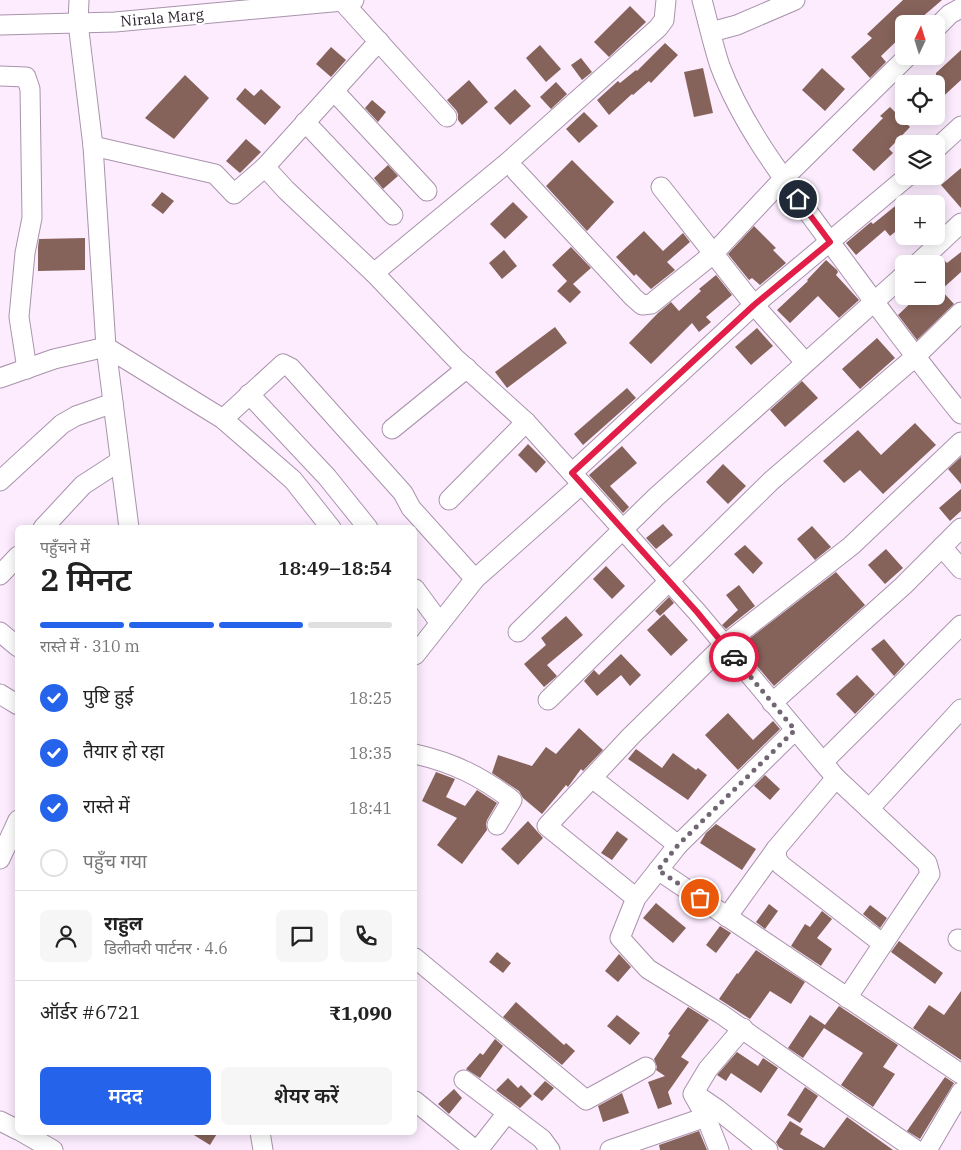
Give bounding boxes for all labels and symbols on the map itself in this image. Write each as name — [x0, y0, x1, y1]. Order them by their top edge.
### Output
street label: Nirala Marg — [120, 4, 204, 31]
north arrow — [895, 15, 945, 65]
pin — [777, 178, 819, 220]
courier — [709, 632, 759, 682]
pin — [679, 877, 721, 919]

